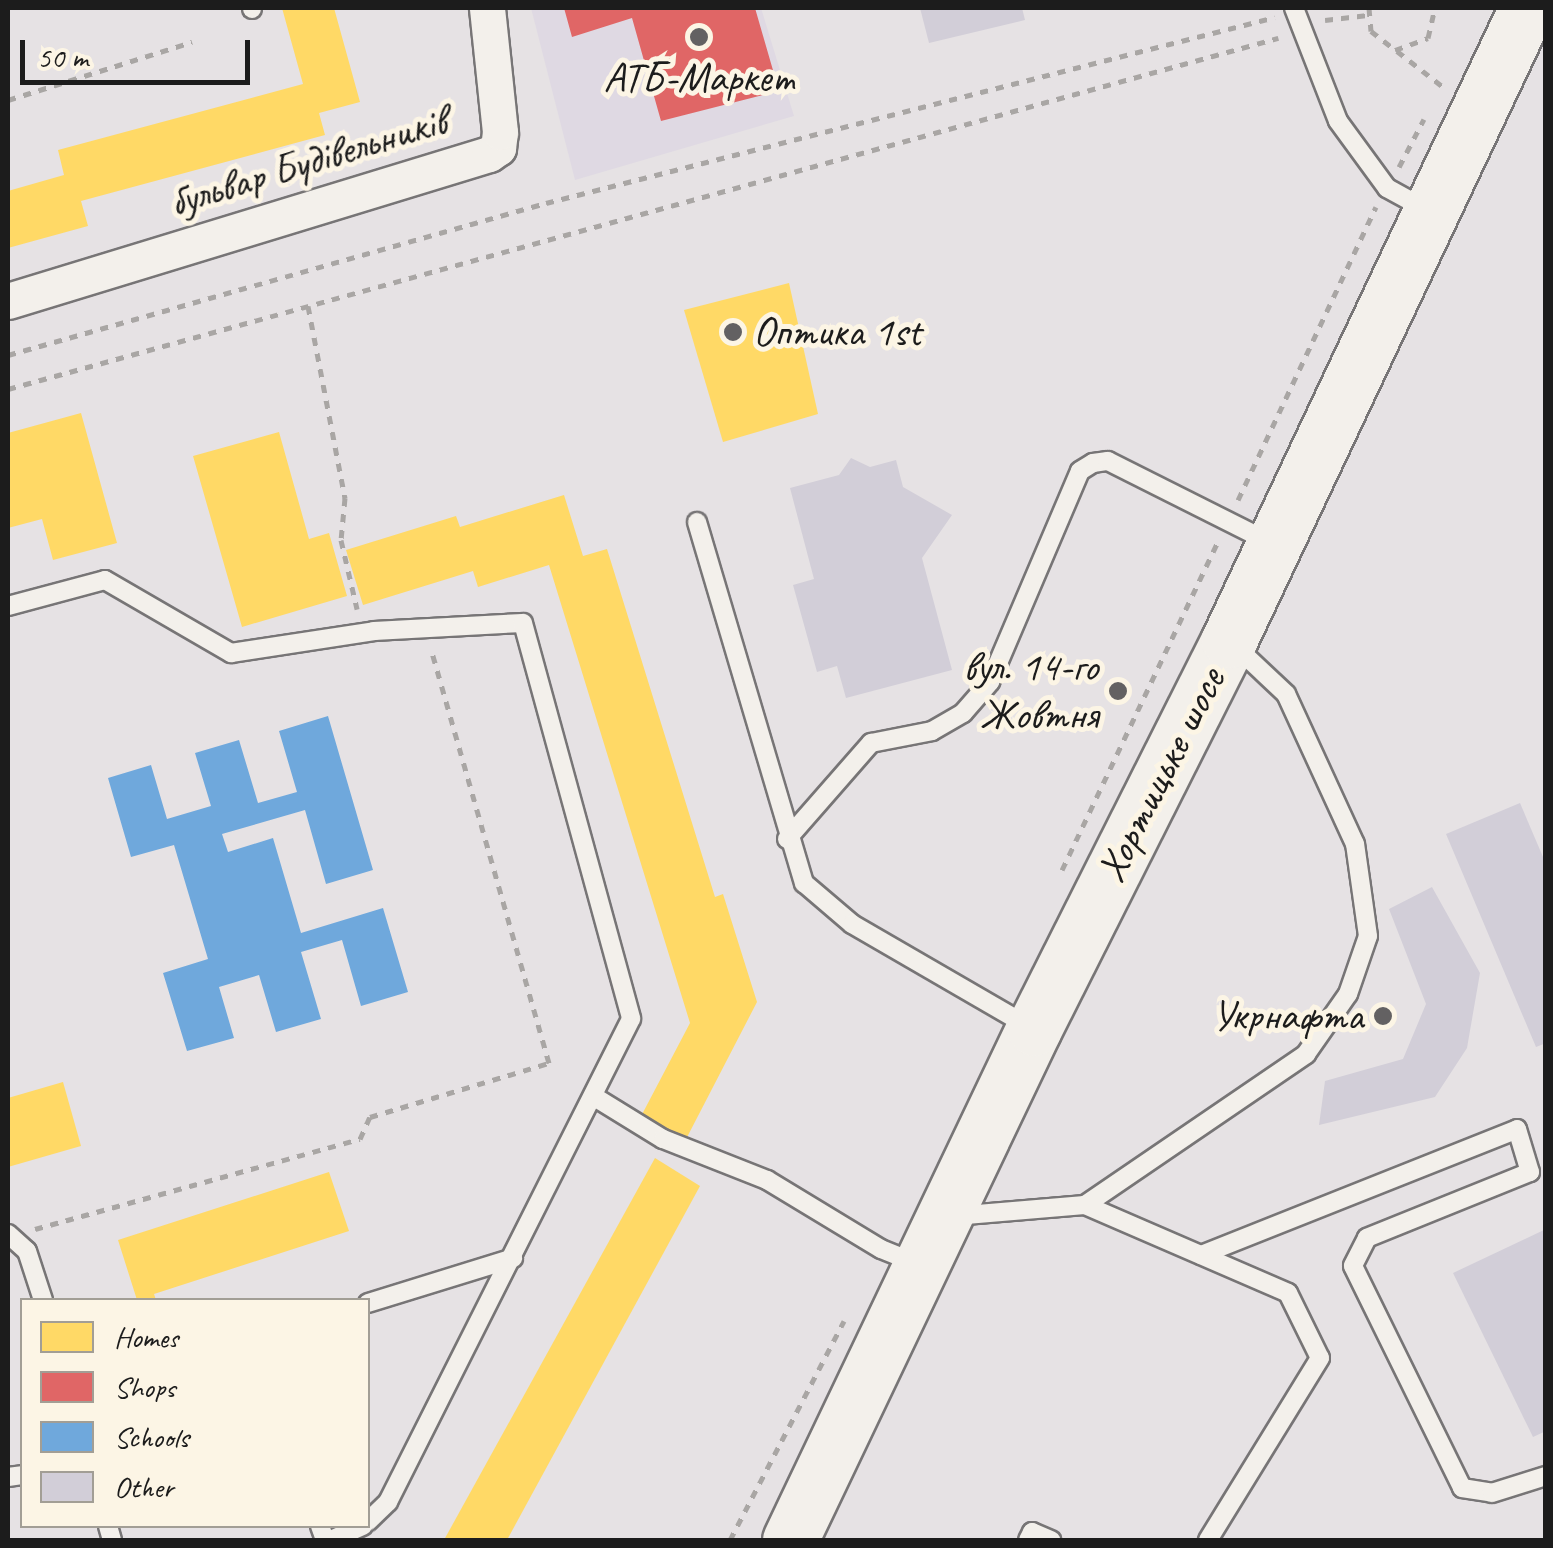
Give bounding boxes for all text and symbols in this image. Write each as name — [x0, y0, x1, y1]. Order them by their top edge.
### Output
scale bar — [25, 20, 255, 82]
marker: АТБ-Маркет — [688, 26, 710, 48]
text: 50 m — [37, 38, 88, 76]
place label: АТБ-Маркет — [603, 53, 795, 103]
street label: бульвар Будівельників — [163, 96, 453, 228]
place label: Оптика 1st — [753, 307, 921, 357]
marker: Оптика 1st — [722, 321, 744, 343]
place label: вул. 14-го Жовтня — [963, 642, 1098, 740]
street label: Хортицьке шосе — [1085, 659, 1237, 891]
marker: вул. 14-го Жовтня — [1107, 680, 1129, 702]
place label: Укрнафта — [1212, 991, 1363, 1041]
marker: Укрнафта — [1372, 1005, 1394, 1027]
legend — [20, 1298, 370, 1528]
text: Homes — [114, 1318, 178, 1356]
text: Shops — [114, 1368, 175, 1406]
text: Schools — [114, 1418, 189, 1456]
text: Other — [114, 1468, 174, 1506]

